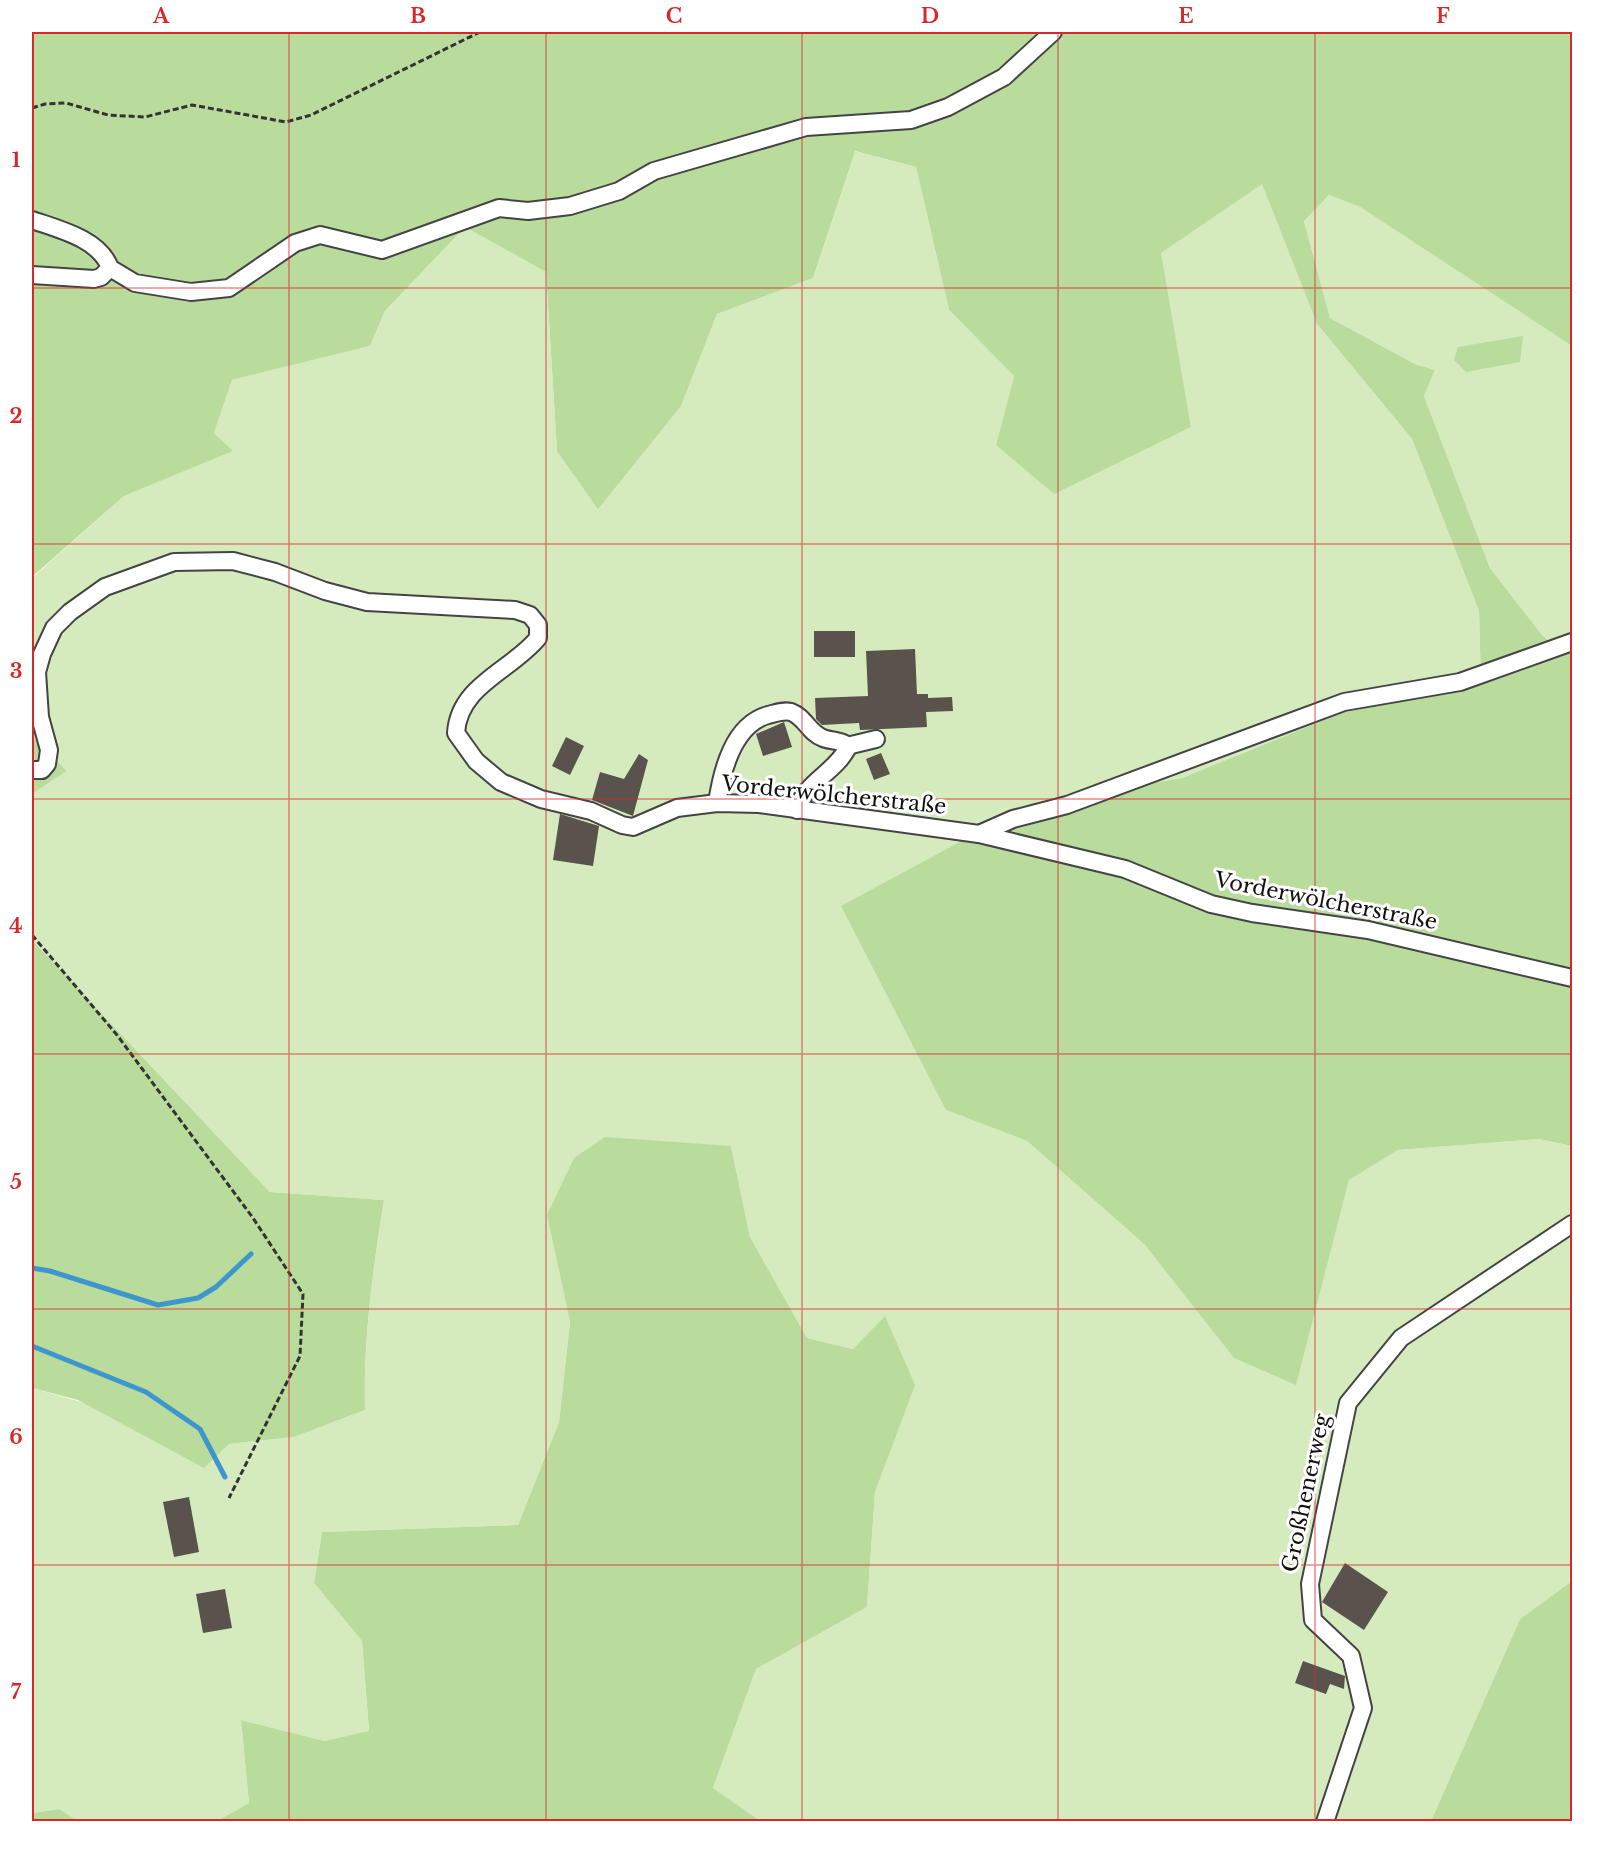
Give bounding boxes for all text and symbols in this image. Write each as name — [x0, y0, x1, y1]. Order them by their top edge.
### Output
text: A — [152, 4, 170, 28]
text: B — [410, 4, 426, 28]
text: C — [666, 4, 682, 28]
text: D — [921, 4, 939, 28]
text: E — [1178, 4, 1194, 28]
text: F — [1436, 4, 1450, 28]
text: 1 — [12, 148, 21, 172]
text: 2 — [9, 404, 23, 428]
text: 3 — [10, 659, 22, 683]
street label: Vorderwölcherstraße — [719, 770, 948, 820]
street label: Vorderwölcherstraße — [1212, 867, 1439, 935]
text: 4 — [9, 914, 23, 938]
text: 5 — [10, 1170, 22, 1194]
street label: Großhenerweg — [1277, 1411, 1336, 1575]
text: 6 — [9, 1425, 23, 1449]
text: 7 — [11, 1680, 22, 1704]

